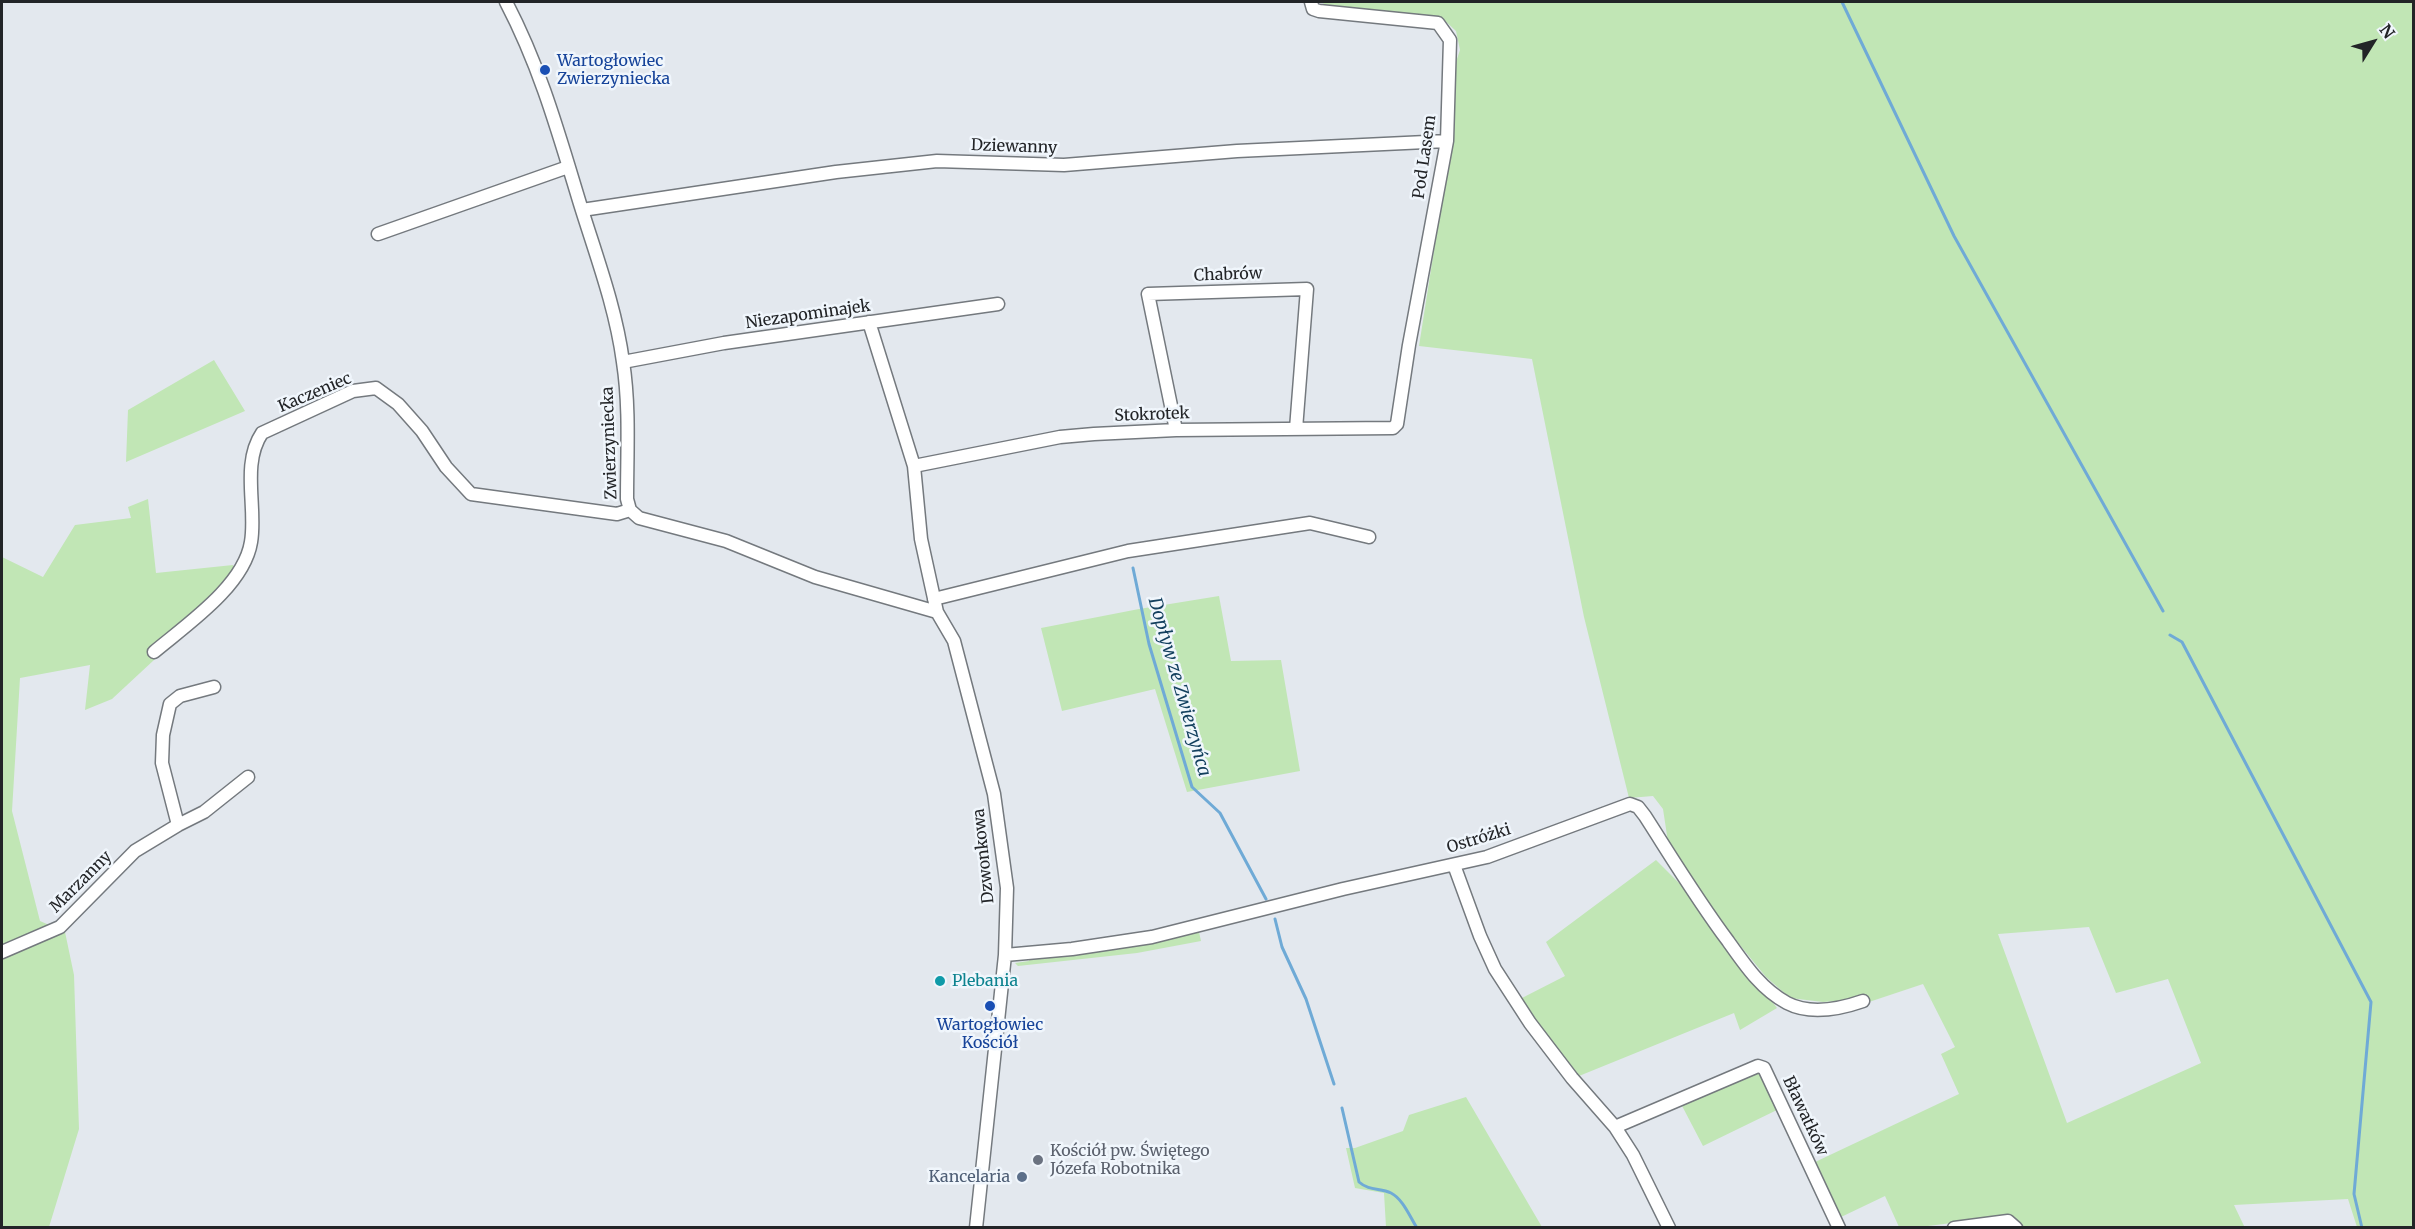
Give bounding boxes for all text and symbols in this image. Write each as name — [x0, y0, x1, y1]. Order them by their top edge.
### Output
north arrow — [2343, 12, 2403, 72]
text: N — [2376, 20, 2399, 42]
place label: Wartogłowiec Zwierzyniecka — [557, 51, 670, 89]
marker: Wartogłowiec Zwierzyniecka — [538, 63, 552, 77]
street label: Pod Lasem — [1410, 114, 1440, 200]
street label: Dziewanny — [970, 136, 1058, 158]
street label: Chabrów — [1193, 264, 1263, 286]
street label: Niezapominajek — [744, 297, 872, 333]
street label: Kaczeniec — [276, 369, 354, 417]
street label: Zwierzyniecka — [598, 386, 622, 500]
street label: Stokrotek — [1114, 404, 1190, 426]
water label: Dopływ ze Zwierzyńca — [1143, 595, 1215, 779]
street label: Dzwonkowa — [969, 808, 999, 904]
street label: Ostróżki — [1445, 820, 1513, 858]
street label: Marzanny — [46, 847, 116, 917]
place label: Plebania — [952, 971, 1018, 991]
marker: Plebania — [933, 974, 947, 988]
marker: Wartogłowiec Kościół — [983, 999, 997, 1013]
place label: Wartogłowiec Kościół — [937, 1015, 1043, 1053]
street label: Bławatków — [1778, 1073, 1832, 1159]
place label: Kościół pw. Świętego Józefa Robotnika — [1050, 1141, 1210, 1179]
marker: Kościół pw. Świętego Józefa Robotnika — [1031, 1153, 1045, 1167]
place label: Kancelaria — [929, 1167, 1010, 1187]
marker: Kancelaria — [1015, 1170, 1029, 1184]

